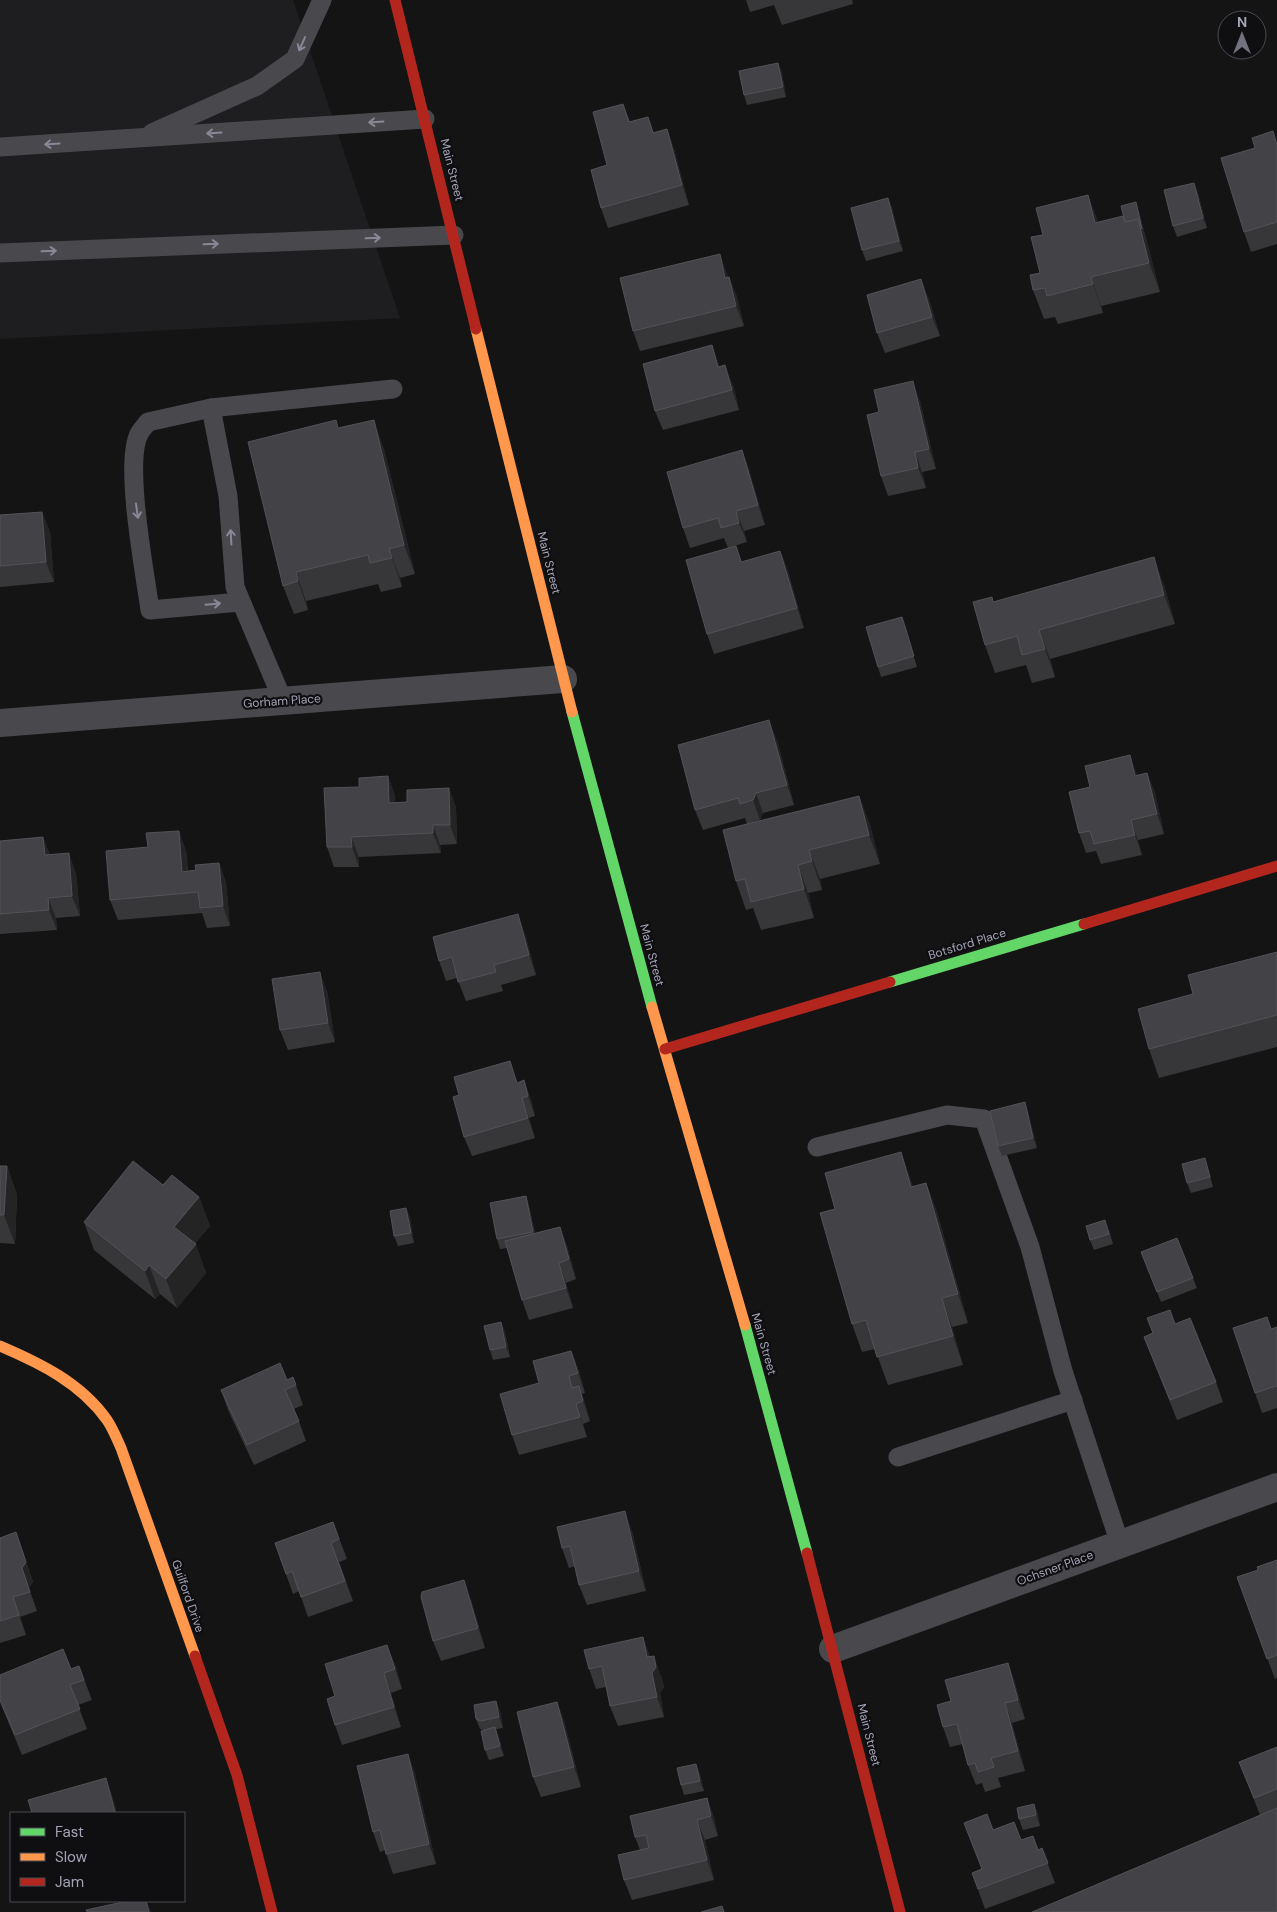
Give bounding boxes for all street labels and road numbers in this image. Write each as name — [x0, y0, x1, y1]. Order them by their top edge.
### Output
street label: Main Street — [437, 137, 468, 203]
street label: Main Street — [534, 530, 565, 596]
street label: Gorham Place — [243, 690, 322, 712]
street label: Main Street — [636, 922, 668, 988]
street label: Botsford Place — [926, 925, 1008, 963]
street label: Main Street — [748, 1311, 781, 1377]
street label: Ochsner Place — [1015, 1547, 1096, 1589]
street label: Guilford Drive — [168, 1558, 208, 1635]
street label: Main Street — [854, 1702, 885, 1768]

